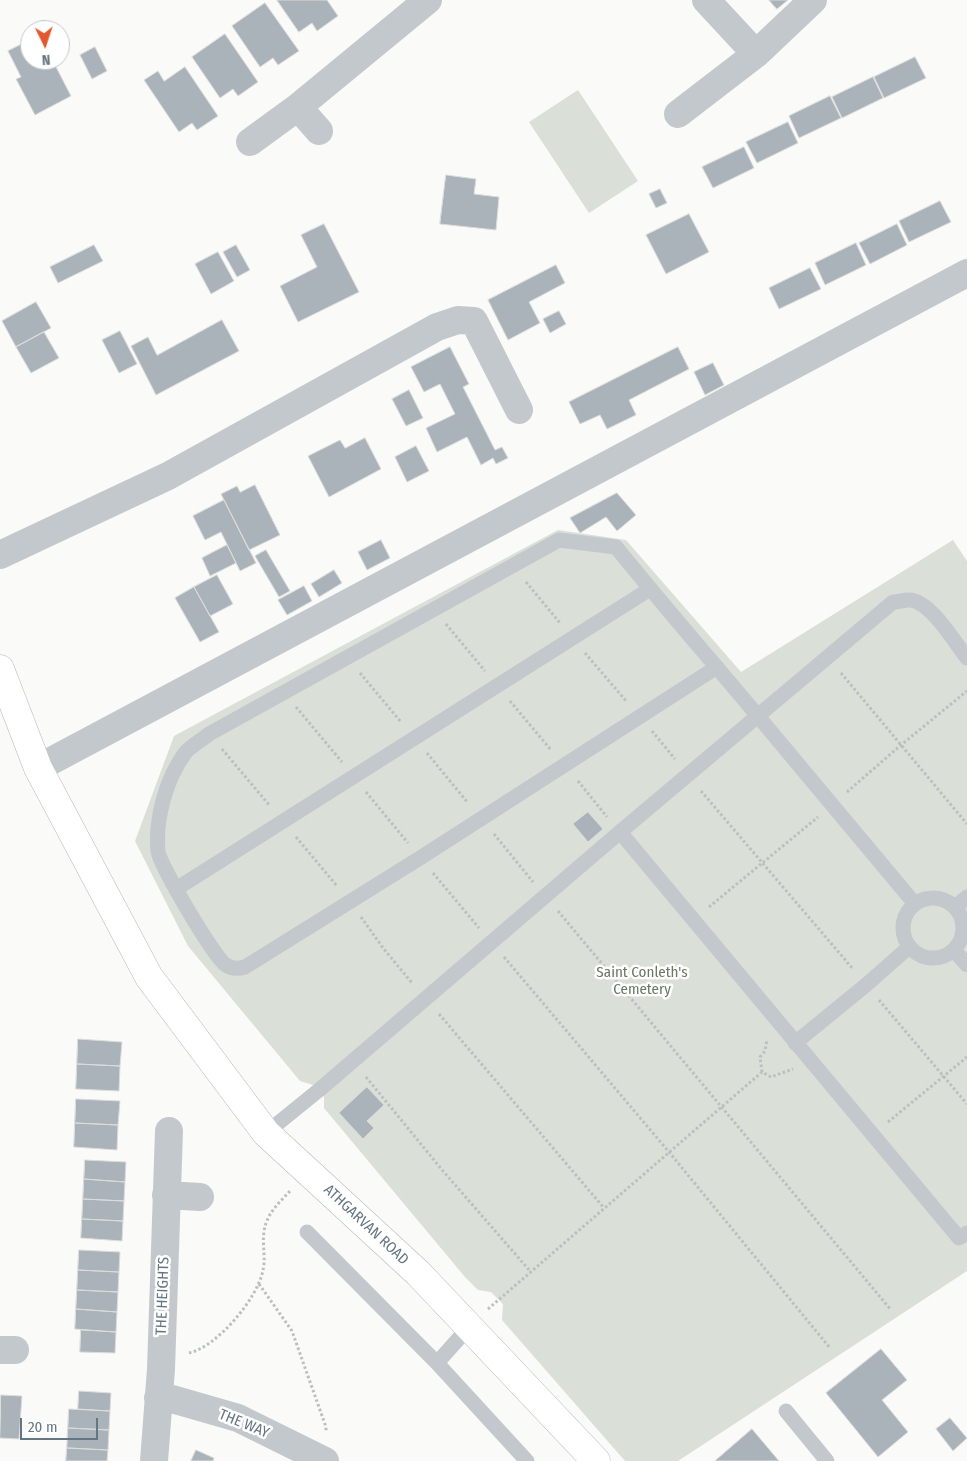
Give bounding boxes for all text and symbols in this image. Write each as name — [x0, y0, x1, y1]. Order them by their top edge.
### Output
north arrow — [20, 20, 70, 70]
text: N — [41, 51, 51, 68]
park label: Saint Conleth's Cemetery — [596, 964, 688, 999]
street label: ATHGARVAN ROAD — [320, 1181, 412, 1269]
street label: THE HEIGHTS — [153, 1256, 173, 1336]
street label: THE WAY — [216, 1406, 272, 1442]
scale bar — [22, 1408, 100, 1440]
text: 20 m — [28, 1418, 58, 1436]

